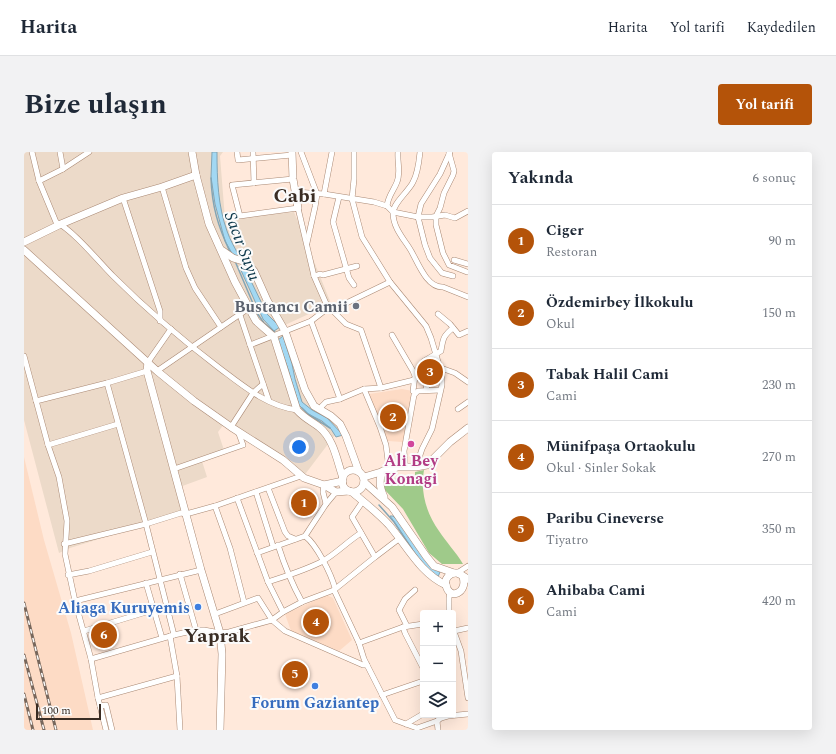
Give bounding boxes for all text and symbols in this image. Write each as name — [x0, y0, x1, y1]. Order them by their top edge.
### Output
text: Harita — [20, 13, 77, 42]
text: Harita — [608, 17, 648, 38]
text: Yol tarifi — [670, 17, 725, 38]
text: Kaydedilen — [747, 17, 816, 38]
text: Bize ulaşın — [24, 83, 167, 126]
button: Yol tarifi — [718, 84, 812, 125]
text: Yakında — [508, 165, 573, 191]
text: 6 sonuç — [753, 168, 796, 188]
district label: Cabi — [274, 181, 316, 211]
water label: Sacır Suyu — [217, 208, 267, 285]
text: Ciger — [546, 219, 584, 242]
text: 1 — [517, 231, 525, 251]
text: 90 m — [769, 231, 796, 251]
text: Restoran — [546, 242, 597, 262]
text: Özdemirbey İlkokulu — [546, 291, 693, 314]
place label: Bustancı Camii — [234, 295, 348, 319]
marker: Bustancı Camii — [351, 301, 361, 311]
text: 2 — [517, 303, 525, 323]
text: 150 m — [762, 303, 796, 323]
text: Okul — [546, 314, 575, 334]
pin: 3 — [417, 357, 443, 387]
text: Tabak Halil Cami — [546, 363, 669, 386]
text: 3 — [517, 375, 525, 395]
text: 230 m — [762, 375, 796, 395]
text: Cami — [546, 386, 577, 406]
pin: 2 — [380, 402, 406, 432]
text: Münifpaşa Ortaokulu — [546, 435, 696, 458]
your location — [289, 437, 309, 457]
marker: Ali Bey Konagi — [406, 439, 416, 449]
text: 4 — [517, 447, 525, 467]
text: 270 m — [762, 447, 796, 467]
place label: Ali Bey Konagi — [384, 449, 439, 491]
text: Okul · Sinler Sokak — [546, 458, 656, 478]
pin: 1 — [291, 488, 317, 518]
text: Paribu Cineverse — [546, 507, 664, 530]
text: 5 — [517, 519, 525, 539]
text: 350 m — [762, 519, 796, 539]
text: Tiyatro — [546, 530, 588, 550]
text: Ahibaba Cami — [546, 579, 645, 602]
text: 6 — [517, 591, 525, 611]
text: 420 m — [762, 591, 796, 611]
place label: Aliaga Kuruyemis — [58, 596, 190, 620]
marker: Aliaga Kuruyemis — [193, 602, 203, 612]
text: Cami — [546, 602, 577, 622]
pin: 4 — [303, 607, 329, 637]
map controls — [420, 610, 456, 718]
button: + — [420, 610, 456, 646]
pin: 6 — [91, 620, 117, 650]
district label: Yaprak — [184, 621, 250, 651]
button: − — [420, 646, 456, 682]
pin: 5 — [282, 659, 308, 689]
marker: Forum Gaziantep — [310, 681, 320, 691]
button: layers — [420, 682, 456, 718]
place label: Forum Gaziantep — [251, 691, 379, 715]
scale bar — [36, 702, 101, 721]
text: 100 m — [42, 702, 71, 719]

